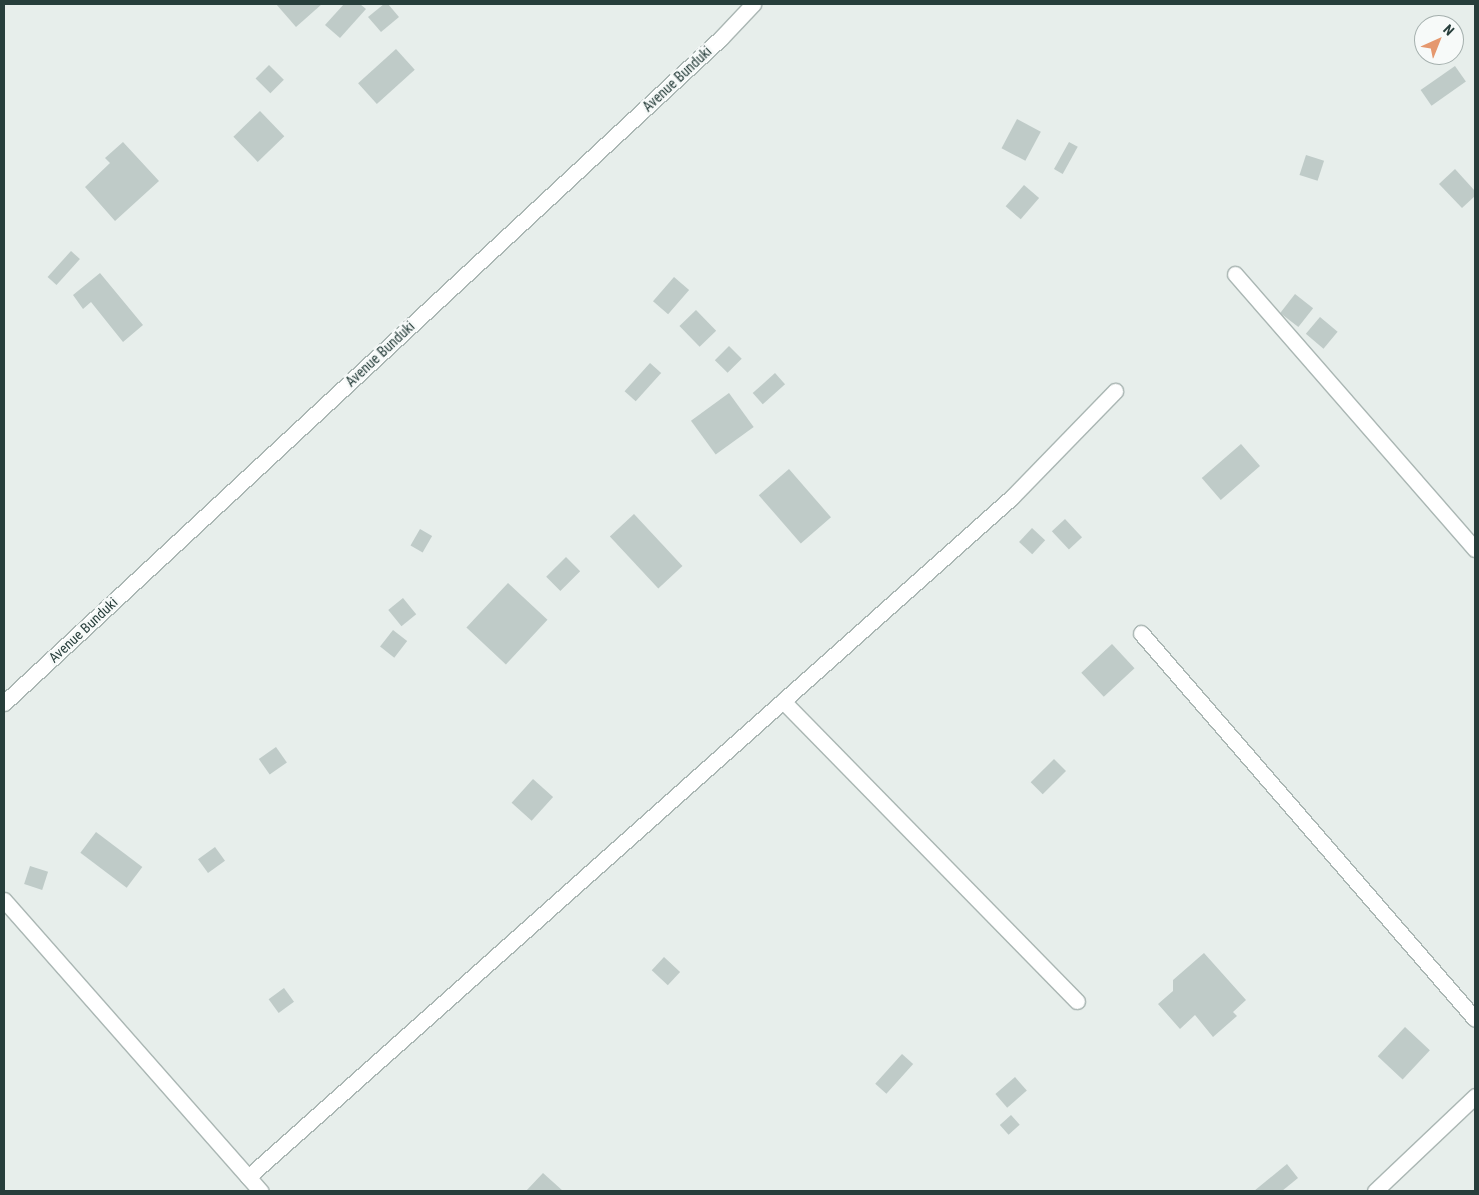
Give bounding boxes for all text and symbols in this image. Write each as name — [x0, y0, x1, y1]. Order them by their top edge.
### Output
north arrow — [1414, 15, 1464, 65]
text: N — [1440, 21, 1457, 39]
street label: Avenue Bunduki — [639, 43, 715, 115]
street label: Avenue Bunduki — [342, 318, 418, 390]
street label: Avenue Bunduki — [45, 594, 121, 666]

